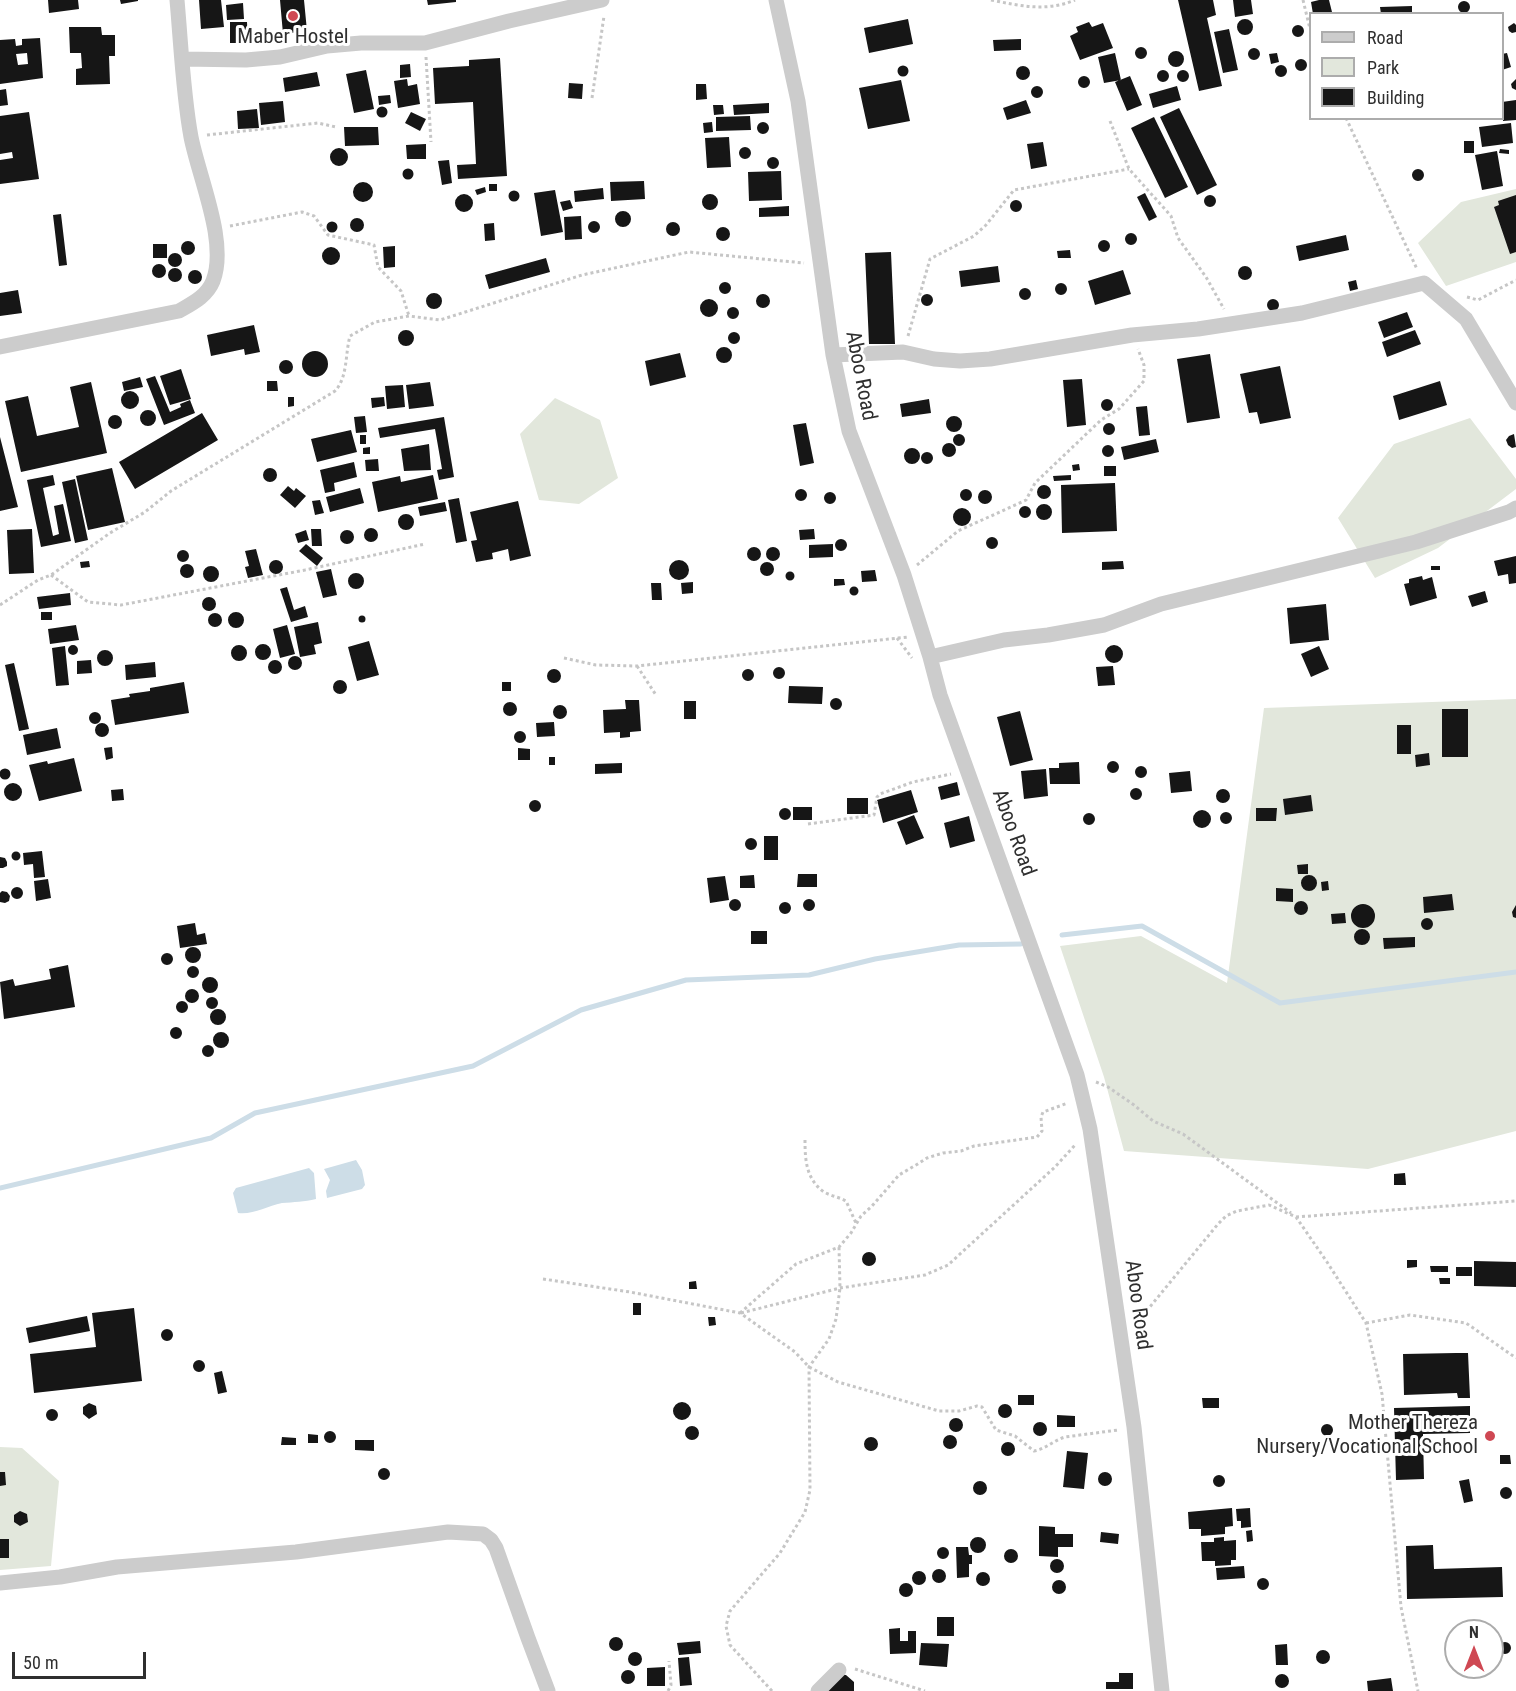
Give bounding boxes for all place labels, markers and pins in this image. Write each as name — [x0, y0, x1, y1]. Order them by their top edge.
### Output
marker: Maber Hostel — [286, 9, 300, 23]
place label: Maber Hostel — [237, 25, 349, 51]
place label: Mother Thereza Nursery/Vocational School — [1256, 1411, 1478, 1461]
marker: Mother Thereza Nursery/Vocational School — [1483, 1429, 1497, 1443]

